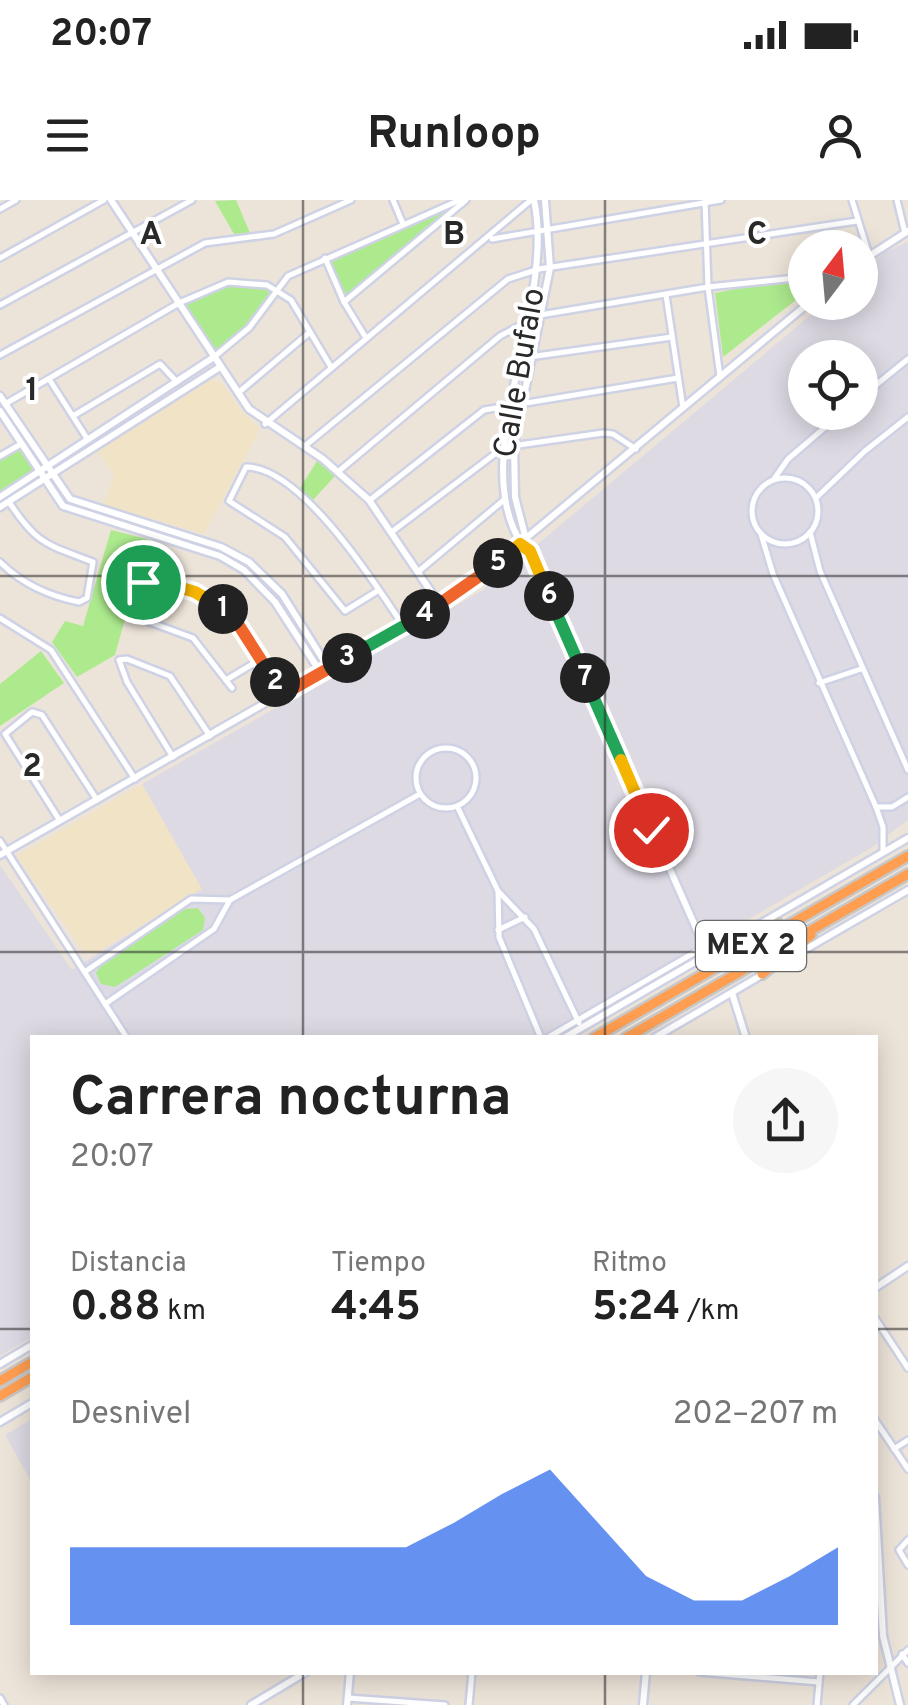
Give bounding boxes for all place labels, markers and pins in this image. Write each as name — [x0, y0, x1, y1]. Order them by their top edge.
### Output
pin: 5 — [473, 538, 523, 588]
pin — [101, 540, 186, 625]
pin: 6 — [524, 571, 574, 621]
pin: 1 — [198, 584, 248, 634]
pin: 4 — [400, 589, 450, 639]
pin: 3 — [322, 633, 372, 683]
pin: 7 — [560, 653, 610, 703]
pin: 2 — [250, 657, 300, 707]
pin — [609, 788, 694, 873]

